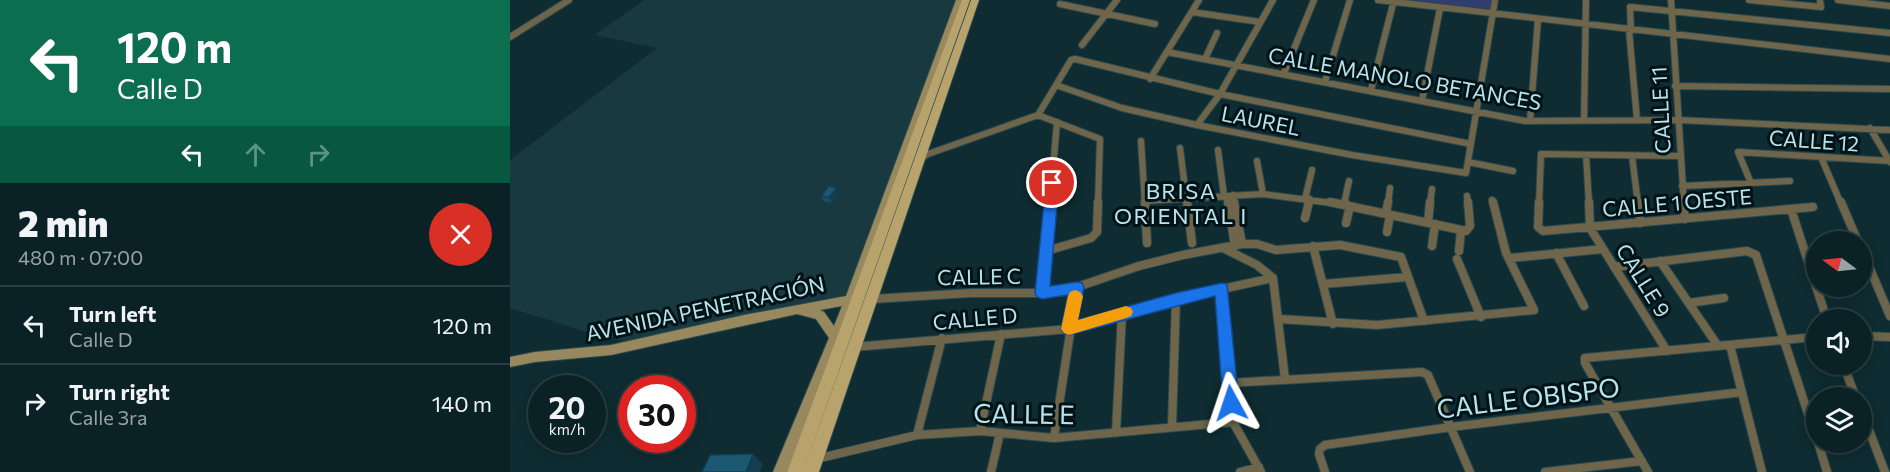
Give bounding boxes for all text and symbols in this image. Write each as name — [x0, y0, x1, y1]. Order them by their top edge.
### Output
text: 120 m — [117, 20, 232, 72]
icon: left — [18, 24, 96, 102]
street label: CALLE MANOLO BETANCES — [1266, 42, 1544, 114]
street label: CALLE 11 — [1645, 66, 1675, 154]
text: Calle D — [117, 72, 203, 105]
street label: LAUREL — [1219, 100, 1303, 140]
street label: CALLE 12 — [1768, 124, 1860, 156]
icon: left — [176, 138, 209, 171]
icon: ahead — [239, 138, 272, 171]
icon: right — [302, 138, 335, 171]
pin — [1026, 157, 1077, 208]
icon: arrive — [1035, 166, 1068, 199]
district label: BRISA ORIENTAL I — [1114, 177, 1248, 229]
street label: CALLE 1 OESTE — [1601, 183, 1753, 221]
text: 2 min — [18, 200, 108, 244]
button: close — [429, 203, 492, 266]
north arrow — [1806, 231, 1872, 297]
map controls — [1806, 231, 1872, 453]
street label: CALLE 9 — [1612, 239, 1676, 321]
text: 480 m · 07:00 — [18, 245, 143, 269]
street label: CALLE C — [937, 263, 1021, 289]
street label: AVENIDA PENETRACIÓN — [583, 270, 827, 346]
text: Turn left — [69, 300, 156, 327]
street label: CALLE D — [932, 302, 1018, 334]
icon: left — [18, 309, 51, 342]
button: sound — [1806, 309, 1872, 375]
text: 120 m — [433, 312, 492, 339]
text: Calle D — [69, 327, 132, 351]
street label: CALLE OBISPO — [1435, 370, 1621, 424]
position arrow — [1199, 371, 1263, 435]
speed limit sign: 30 — [618, 375, 696, 453]
text: Turn right — [69, 378, 170, 405]
icon: right — [18, 387, 51, 420]
button: layers — [1806, 387, 1872, 453]
text: 20 — [549, 388, 585, 425]
text: 140 m — [432, 390, 492, 417]
street label: CALLE E — [973, 397, 1075, 429]
text: Calle 3ra — [69, 405, 147, 429]
text: km/h — [549, 420, 585, 438]

